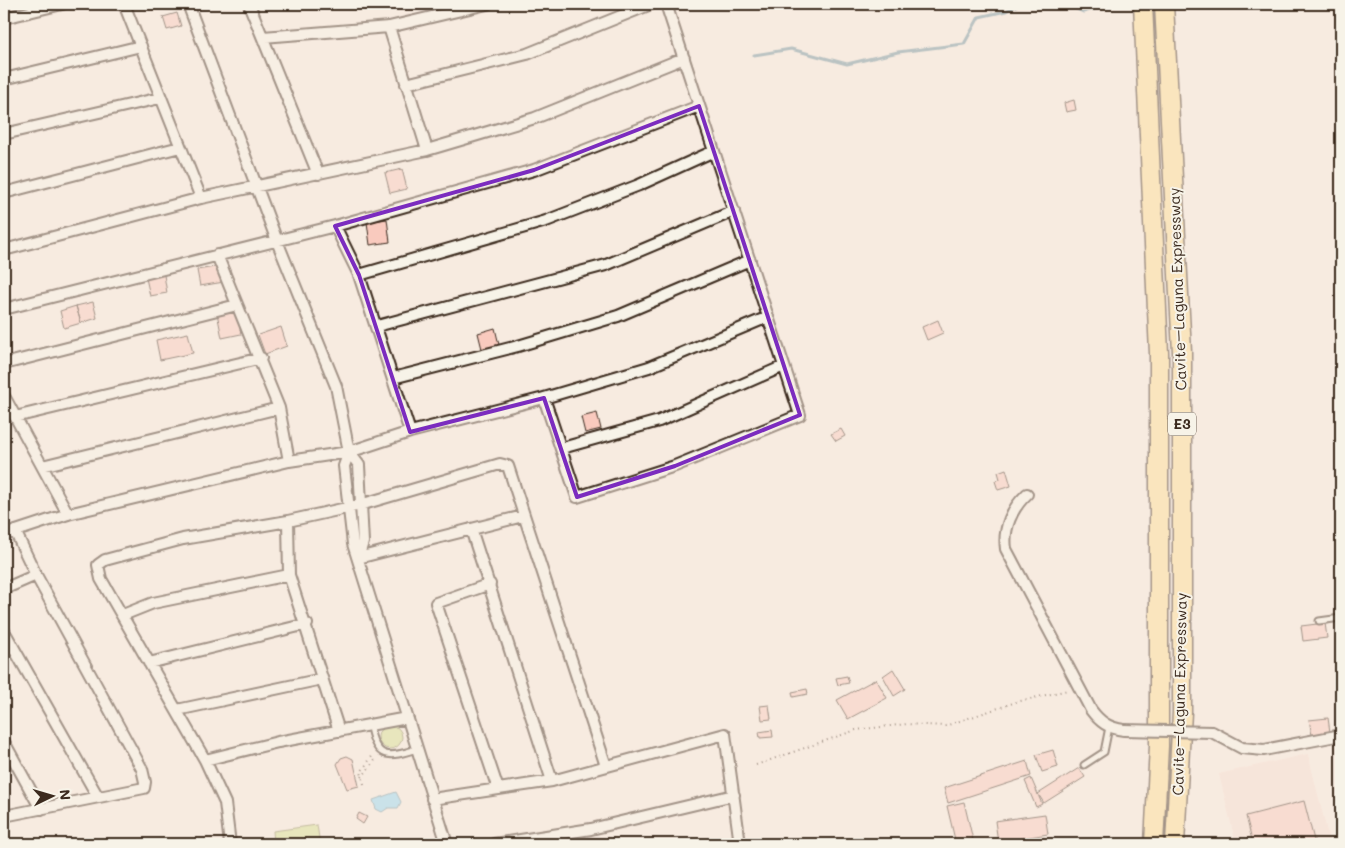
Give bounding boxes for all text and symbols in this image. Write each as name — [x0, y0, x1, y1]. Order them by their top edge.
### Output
street label: Cavite–Laguna Expressway — [1163, 187, 1191, 391]
road number: E3 — [1168, 412, 1196, 436]
street label: Cavite–Laguna Expressway — [1167, 592, 1191, 796]
north arrow — [28, 770, 78, 820]
text: N — [56, 789, 75, 801]

